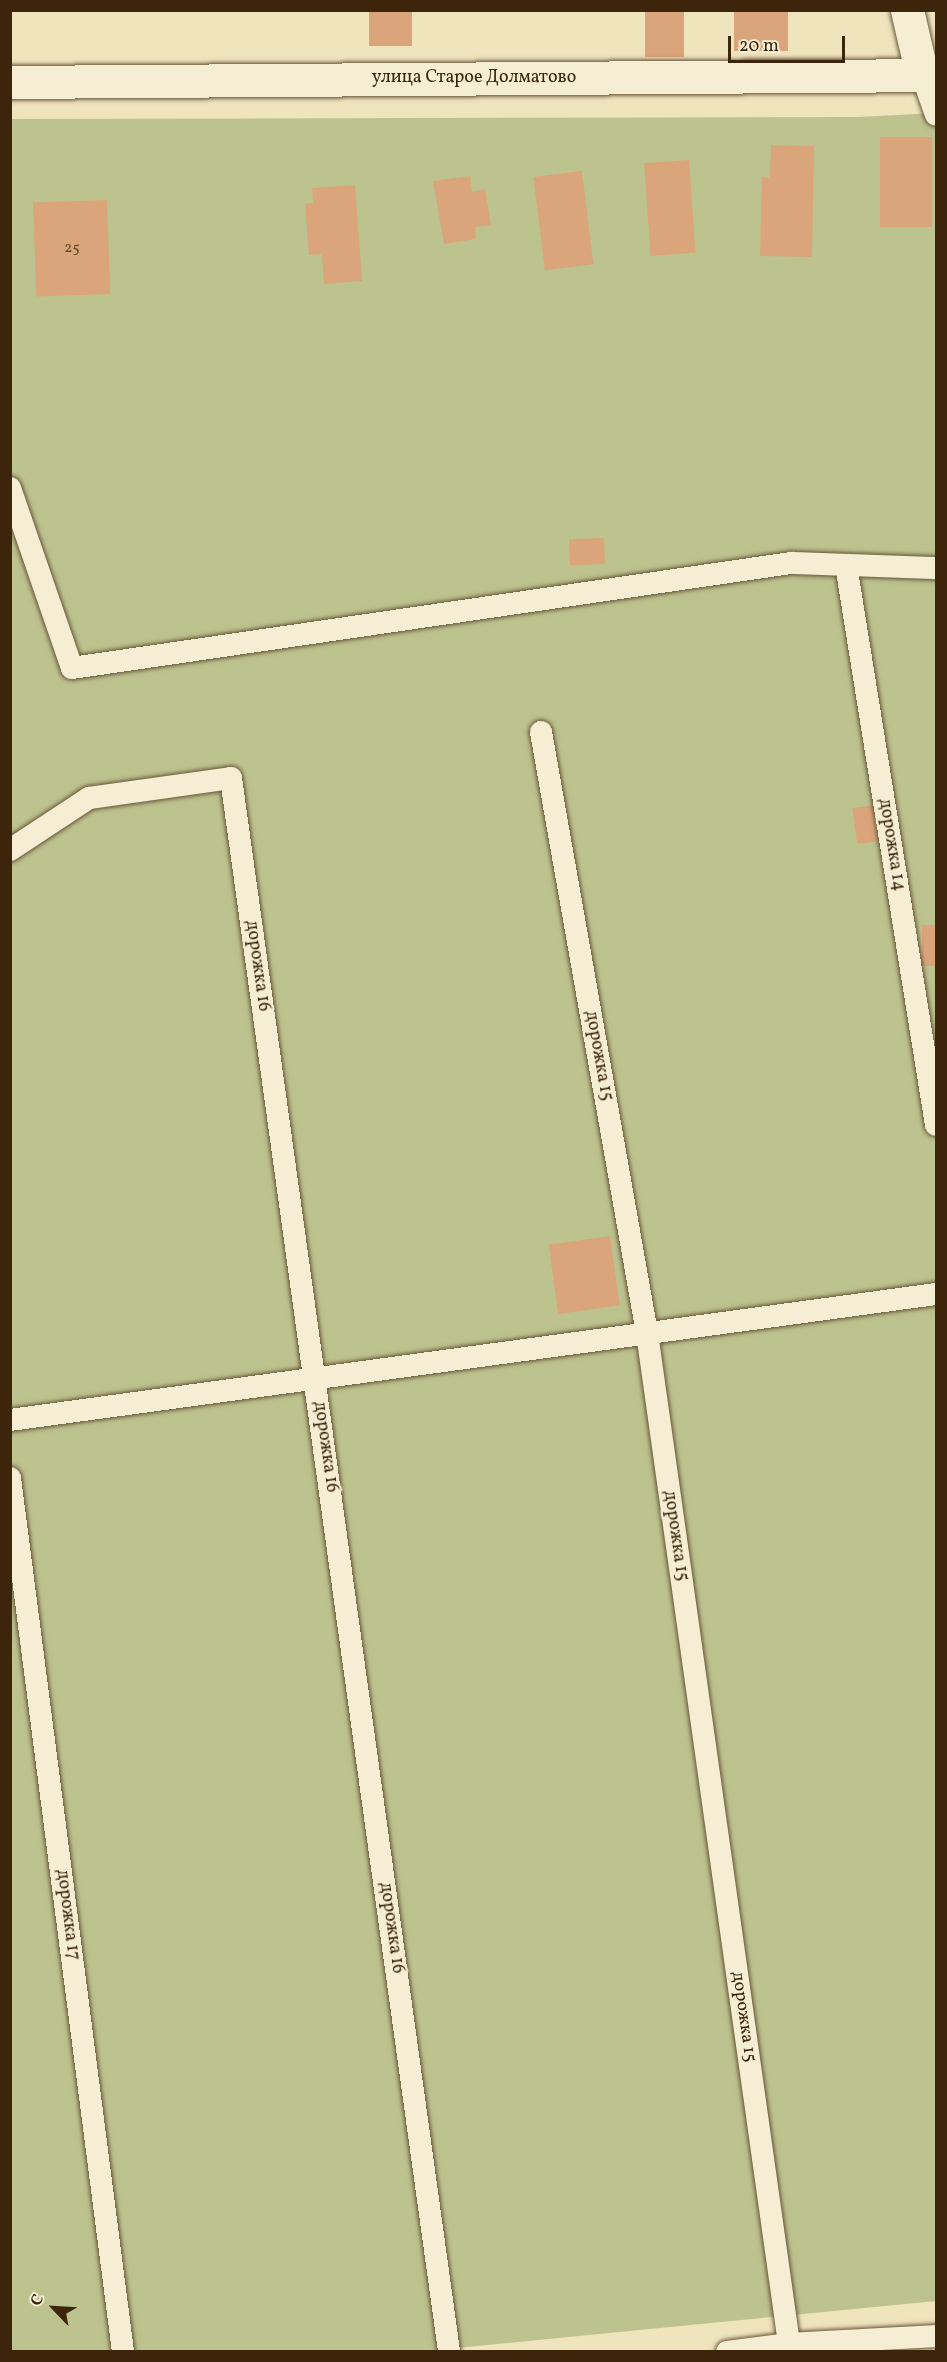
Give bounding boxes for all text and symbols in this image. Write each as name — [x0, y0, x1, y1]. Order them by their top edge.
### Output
scale bar — [731, 24, 848, 62]
text: 20 m — [739, 34, 779, 59]
street label: улица Старое Долматово — [372, 67, 576, 89]
house number: 25 — [64, 240, 80, 258]
street label: дорожка 14 — [873, 797, 909, 893]
street label: дорожка 16 — [240, 919, 274, 1013]
street label: дорожка 15 — [579, 1009, 617, 1103]
street label: дорожка 16 — [308, 1400, 342, 1494]
street label: дорожка 15 — [658, 1489, 692, 1583]
street label: дорожка 17 — [51, 1868, 83, 1962]
street label: дорожка 16 — [374, 1881, 408, 1975]
street label: дорожка 15 — [726, 1970, 760, 2064]
north arrow — [24, 2278, 84, 2338]
text: С — [26, 2291, 50, 2310]

